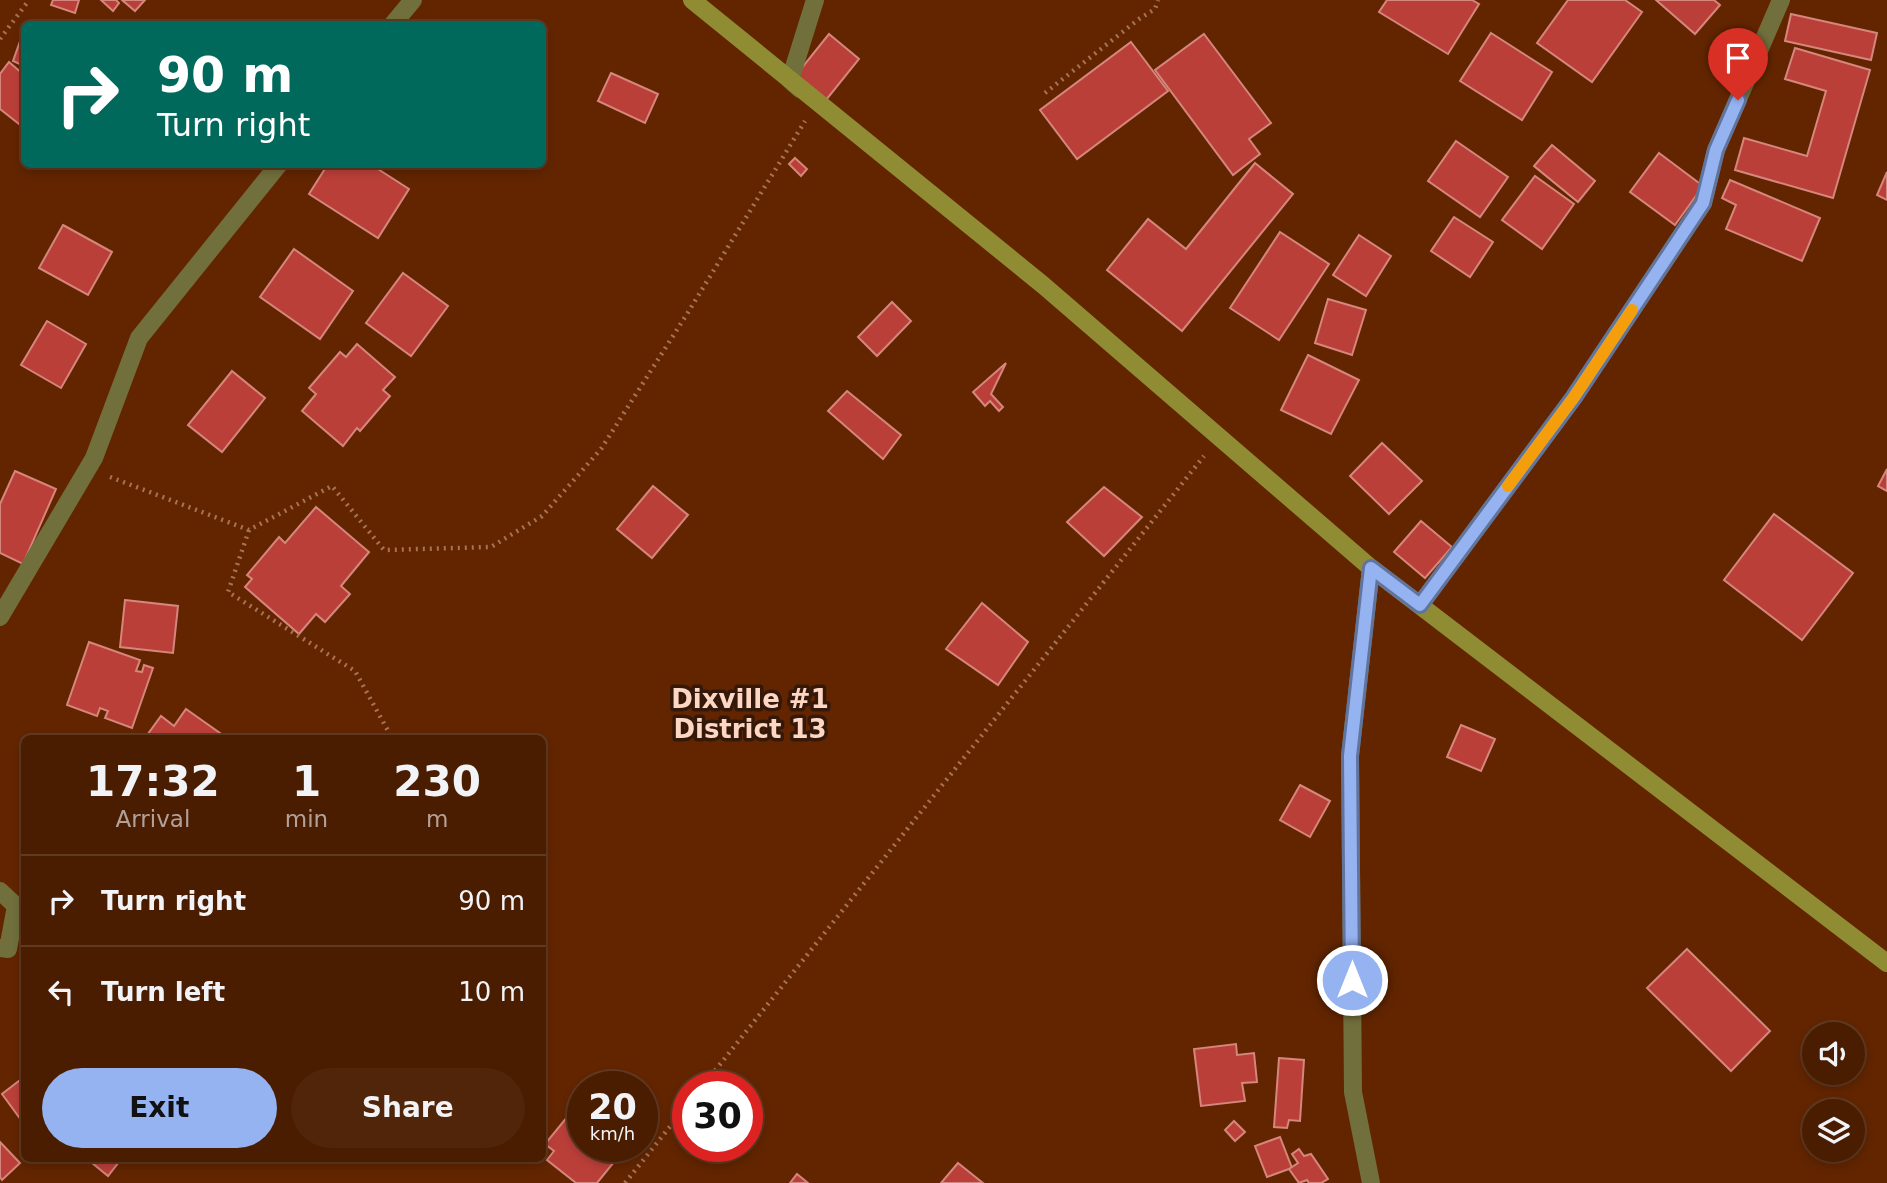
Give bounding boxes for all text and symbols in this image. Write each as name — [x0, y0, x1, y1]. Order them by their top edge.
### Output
pin — [1708, 28, 1768, 100]
icon: arrive — [1719, 39, 1757, 77]
text: 90 m — [157, 47, 293, 104]
icon: right — [42, 49, 133, 140]
text: Turn right — [157, 106, 310, 144]
district label: Dixville #1 District 13 — [671, 684, 829, 744]
text: 17:32 — [86, 757, 220, 806]
text: 1 — [292, 757, 321, 806]
text: 230 — [393, 757, 481, 806]
text: Arrival — [116, 806, 190, 832]
text: min — [285, 806, 328, 832]
text: m — [426, 806, 448, 832]
icon: right — [42, 882, 80, 920]
text: Turn right — [101, 886, 246, 916]
text: 90 m — [458, 886, 525, 916]
position arrow — [1315, 943, 1389, 1017]
icon: left — [42, 973, 80, 1011]
text: Turn left — [101, 977, 225, 1007]
text: 10 m — [458, 977, 525, 1007]
map controls — [1802, 1022, 1865, 1162]
button: sound — [1802, 1022, 1865, 1085]
button: Exit — [42, 1068, 277, 1148]
button: Share — [291, 1068, 525, 1148]
speed limit sign: 30 — [672, 1071, 763, 1162]
text: 20 — [588, 1087, 637, 1127]
button: layers — [1802, 1099, 1865, 1162]
text: km/h — [590, 1123, 635, 1144]

